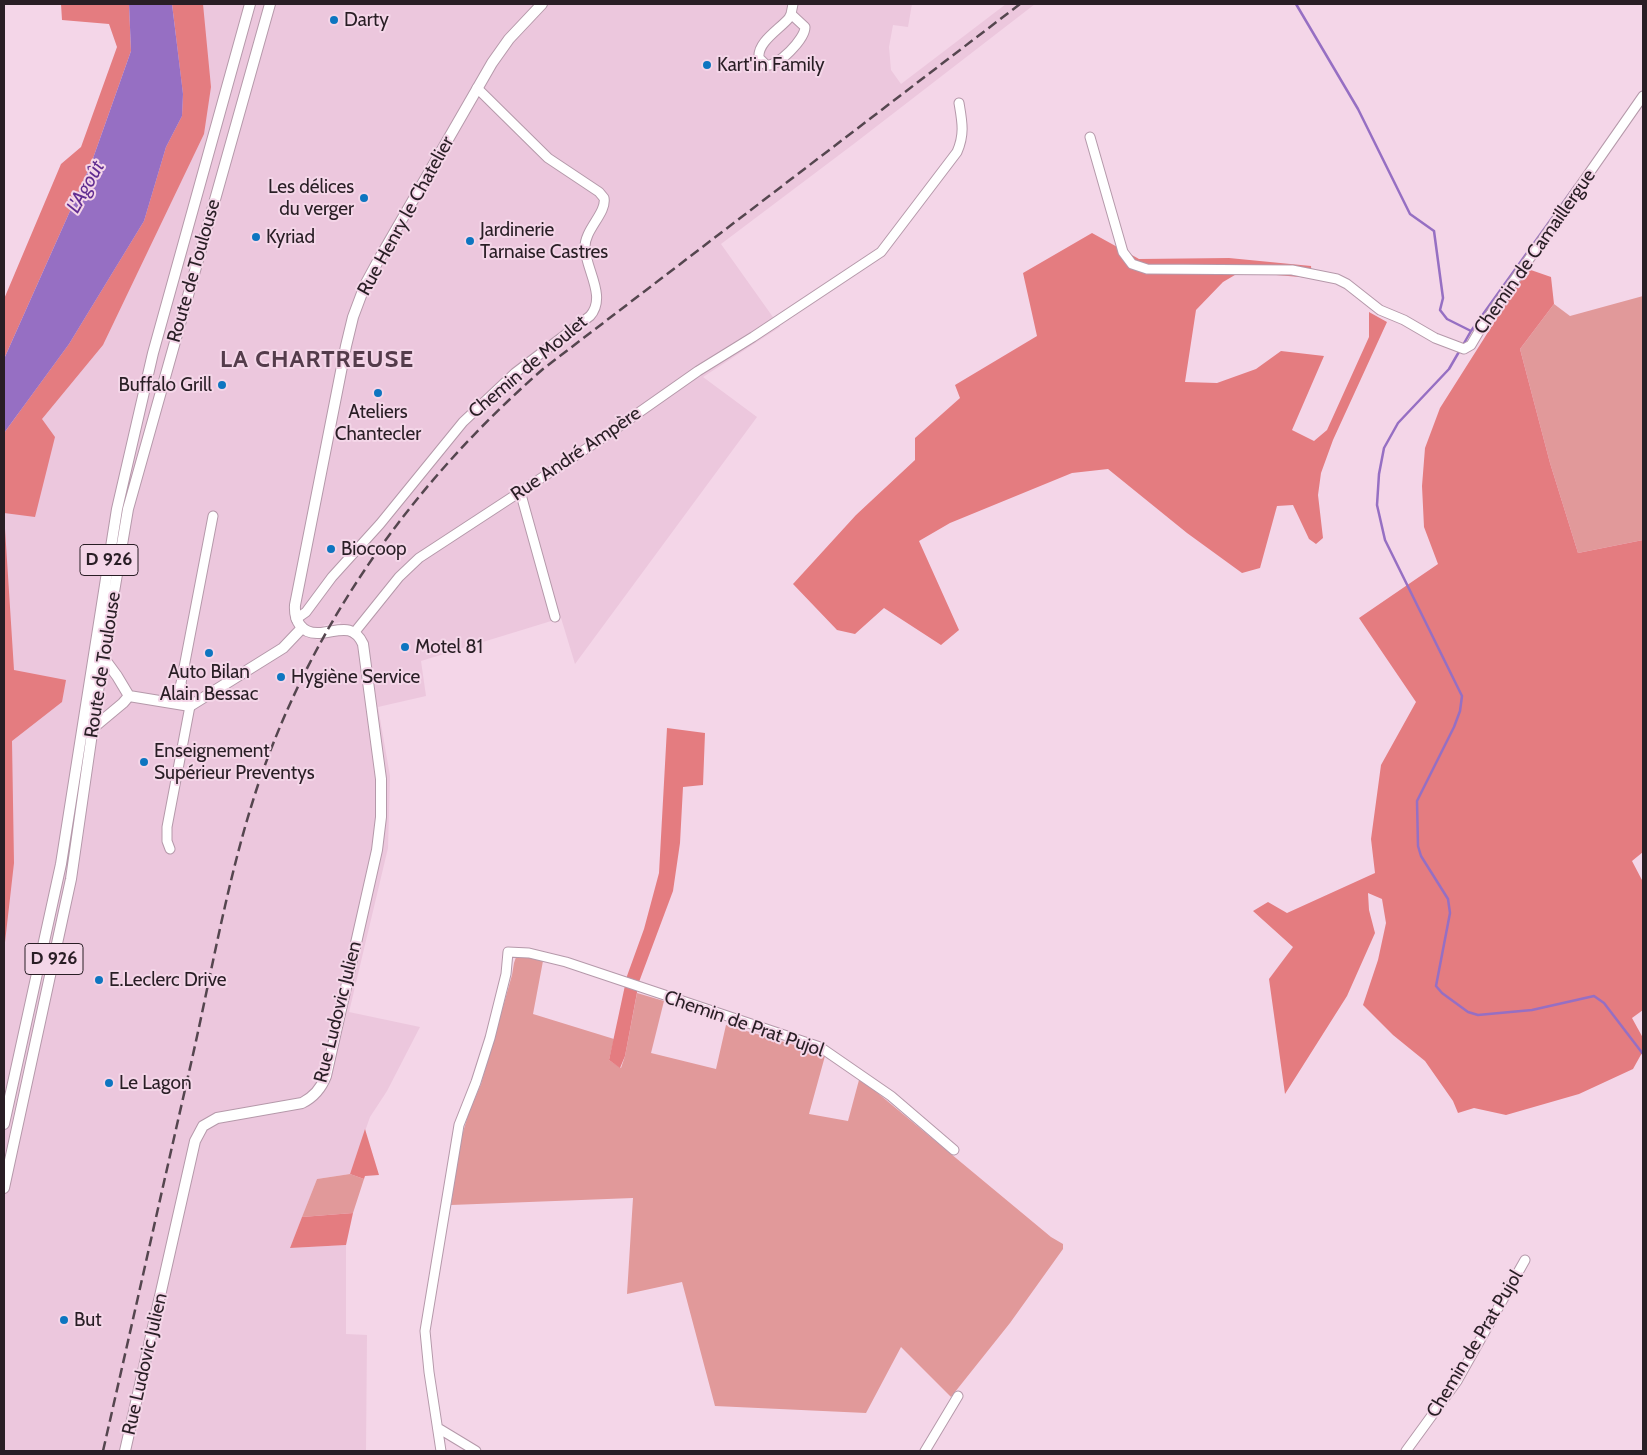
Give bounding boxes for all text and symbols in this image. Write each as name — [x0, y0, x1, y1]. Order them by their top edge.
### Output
place label: Darty — [344, 9, 389, 31]
marker: Darty — [328, 14, 340, 26]
place label: Kart'in Family — [717, 54, 825, 76]
marker: Kart'in Family — [701, 59, 713, 71]
street label: Rue Henry le Chatelier — [353, 133, 459, 299]
water label: L'Agoût — [62, 157, 110, 217]
street label: Chemin de Camaillergue — [1469, 165, 1601, 339]
place label: Les délices du verger — [268, 176, 354, 220]
marker: Les délices du verger — [358, 192, 370, 204]
street label: Route de Toulouse — [163, 197, 225, 345]
place label: Jardinerie Tarnaise Castres — [480, 219, 608, 263]
place label: Kyriad — [266, 226, 315, 248]
marker: Kyriad — [250, 231, 262, 243]
marker: Jardinerie Tarnaise Castres — [464, 235, 476, 247]
street label: Chemin de Moulet — [464, 311, 592, 423]
district label: LA CHARTREUSE — [218, 346, 416, 374]
place label: Buffalo Grill — [118, 374, 212, 396]
marker: Buffalo Grill — [216, 379, 228, 391]
marker: Ateliers Chantecler — [372, 387, 384, 399]
place label: Ateliers Chantecler — [335, 401, 421, 445]
street label: Rue André Ampère — [507, 402, 645, 506]
place label: Biocoop — [341, 538, 407, 560]
marker: Biocoop — [325, 543, 337, 555]
road number: D 926 — [80, 544, 138, 576]
street label: Route de Toulouse — [80, 590, 126, 740]
place label: Motel 81 — [415, 636, 483, 658]
marker: Motel 81 — [399, 641, 411, 653]
marker: Auto Bilan Alain Bessac — [203, 647, 215, 659]
place label: Auto Bilan Alain Bessac — [160, 661, 258, 705]
place label: Hygiène Service — [291, 666, 420, 688]
marker: Hygiène Service — [275, 671, 287, 683]
place label: Enseignement Supérieur Preventys — [154, 740, 315, 784]
marker: Enseignement Supérieur Preventys — [138, 756, 150, 768]
street label: Rue Ludovic Julien — [309, 939, 367, 1085]
road number: D 926 — [25, 944, 83, 974]
place label: E.Leclerc Drive — [109, 969, 227, 991]
marker: E.Leclerc Drive — [93, 974, 105, 986]
street label: Chemin de Prat Pujol — [661, 986, 827, 1062]
place label: Le Lagon — [119, 1072, 192, 1094]
marker: Le Lagon — [103, 1077, 115, 1089]
street label: Chemin de Prat Pujol — [1422, 1266, 1528, 1422]
street label: Rue Ludovic Julien — [118, 1291, 172, 1437]
place label: But — [74, 1309, 102, 1331]
marker: But — [58, 1314, 70, 1326]

